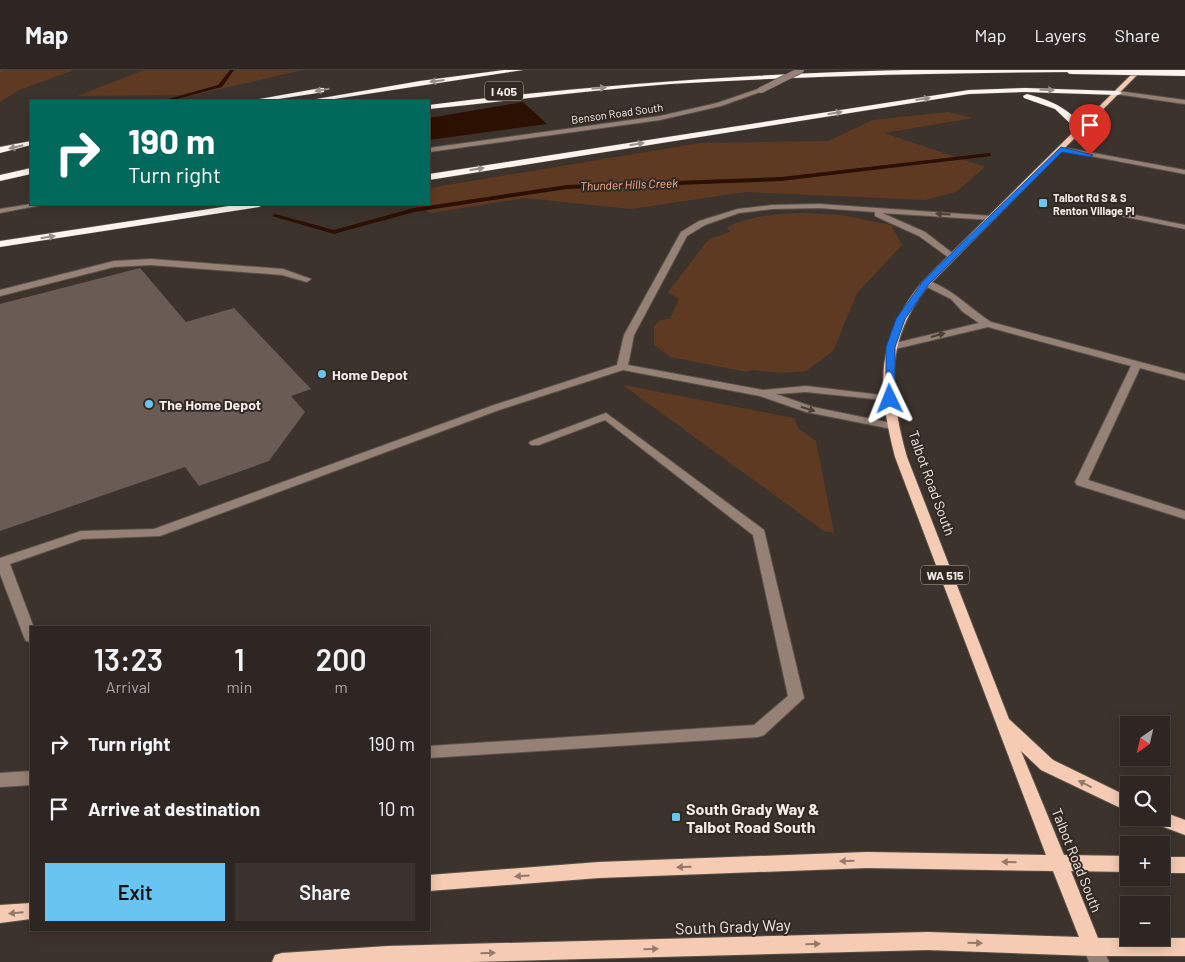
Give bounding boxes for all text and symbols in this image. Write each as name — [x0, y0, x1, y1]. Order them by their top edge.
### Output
text: Map — [25, 20, 68, 49]
text: Map — [974, 24, 1006, 46]
text: Layers — [1034, 24, 1087, 46]
text: Share — [1115, 24, 1160, 46]
one-way arrow — [429, 77, 445, 85]
road number: I 405 — [485, 82, 523, 100]
one-way arrow — [591, 83, 607, 91]
one-way arrow — [313, 86, 329, 94]
one-way arrow — [1039, 87, 1055, 95]
one-way arrow — [915, 95, 931, 103]
street label: Benson Road South — [570, 100, 664, 126]
pin — [1069, 104, 1111, 155]
one-way arrow — [828, 108, 844, 116]
icon: arrive — [1076, 111, 1104, 139]
text: 190 m — [128, 119, 215, 161]
icon: right — [45, 120, 110, 185]
one-way arrow — [630, 140, 646, 148]
one-way arrow — [8, 143, 23, 151]
text: Turn right — [128, 161, 221, 187]
one-way arrow — [469, 165, 485, 173]
water label: Thunder Hills Creek — [580, 175, 678, 193]
place label: Talbot Rd S & S Renton Village Pl — [1053, 191, 1135, 217]
marker: Talbot Rd S & S Renton Village Pl — [1037, 197, 1049, 209]
one-way arrow — [935, 210, 951, 218]
one-way arrow — [41, 233, 57, 241]
one-way arrow — [930, 331, 946, 339]
place label: Home Depot — [332, 366, 408, 383]
marker: Home Depot — [316, 368, 328, 380]
position arrow — [863, 372, 915, 424]
place label: The Home Depot — [159, 396, 261, 413]
marker: The Home Depot — [143, 398, 155, 410]
one-way arrow — [800, 406, 815, 414]
street label: Talbot Road South — [905, 428, 959, 538]
road number: WA 515 — [921, 566, 969, 584]
text: 13:23 — [94, 641, 163, 677]
text: 1 — [234, 641, 245, 677]
text: 200 — [316, 641, 366, 677]
text: Arrival — [106, 677, 151, 696]
text: min — [226, 677, 252, 696]
text: m — [335, 677, 348, 696]
north arrow — [1120, 716, 1170, 766]
map controls — [1120, 716, 1170, 946]
icon: right — [45, 730, 73, 758]
text: Turn right — [88, 732, 170, 755]
text: 190 m — [368, 732, 415, 755]
button: search — [1120, 776, 1170, 826]
one-way arrow — [1077, 780, 1092, 788]
icon: arrive — [45, 795, 73, 823]
text: Arrive at destination — [88, 797, 260, 820]
text: 10 m — [378, 797, 415, 820]
place label: South Grady Way & Talbot Road South — [686, 799, 820, 836]
street label: Talbot Road South — [1048, 805, 1106, 915]
marker: South Grady Way & Talbot Road South — [670, 811, 682, 823]
button: + — [1120, 836, 1170, 886]
one-way arrow — [838, 857, 854, 865]
one-way arrow — [1001, 858, 1017, 866]
button: Exit — [45, 863, 225, 921]
button: Share — [235, 863, 415, 921]
one-way arrow — [676, 863, 692, 871]
one-way arrow — [514, 872, 530, 880]
button: − — [1120, 896, 1170, 946]
one-way arrow — [7, 909, 23, 917]
street label: South Grady Way — [675, 914, 792, 938]
one-way arrow — [968, 939, 984, 947]
one-way arrow — [805, 940, 821, 948]
one-way arrow — [643, 944, 659, 952]
one-way arrow — [480, 949, 496, 957]

